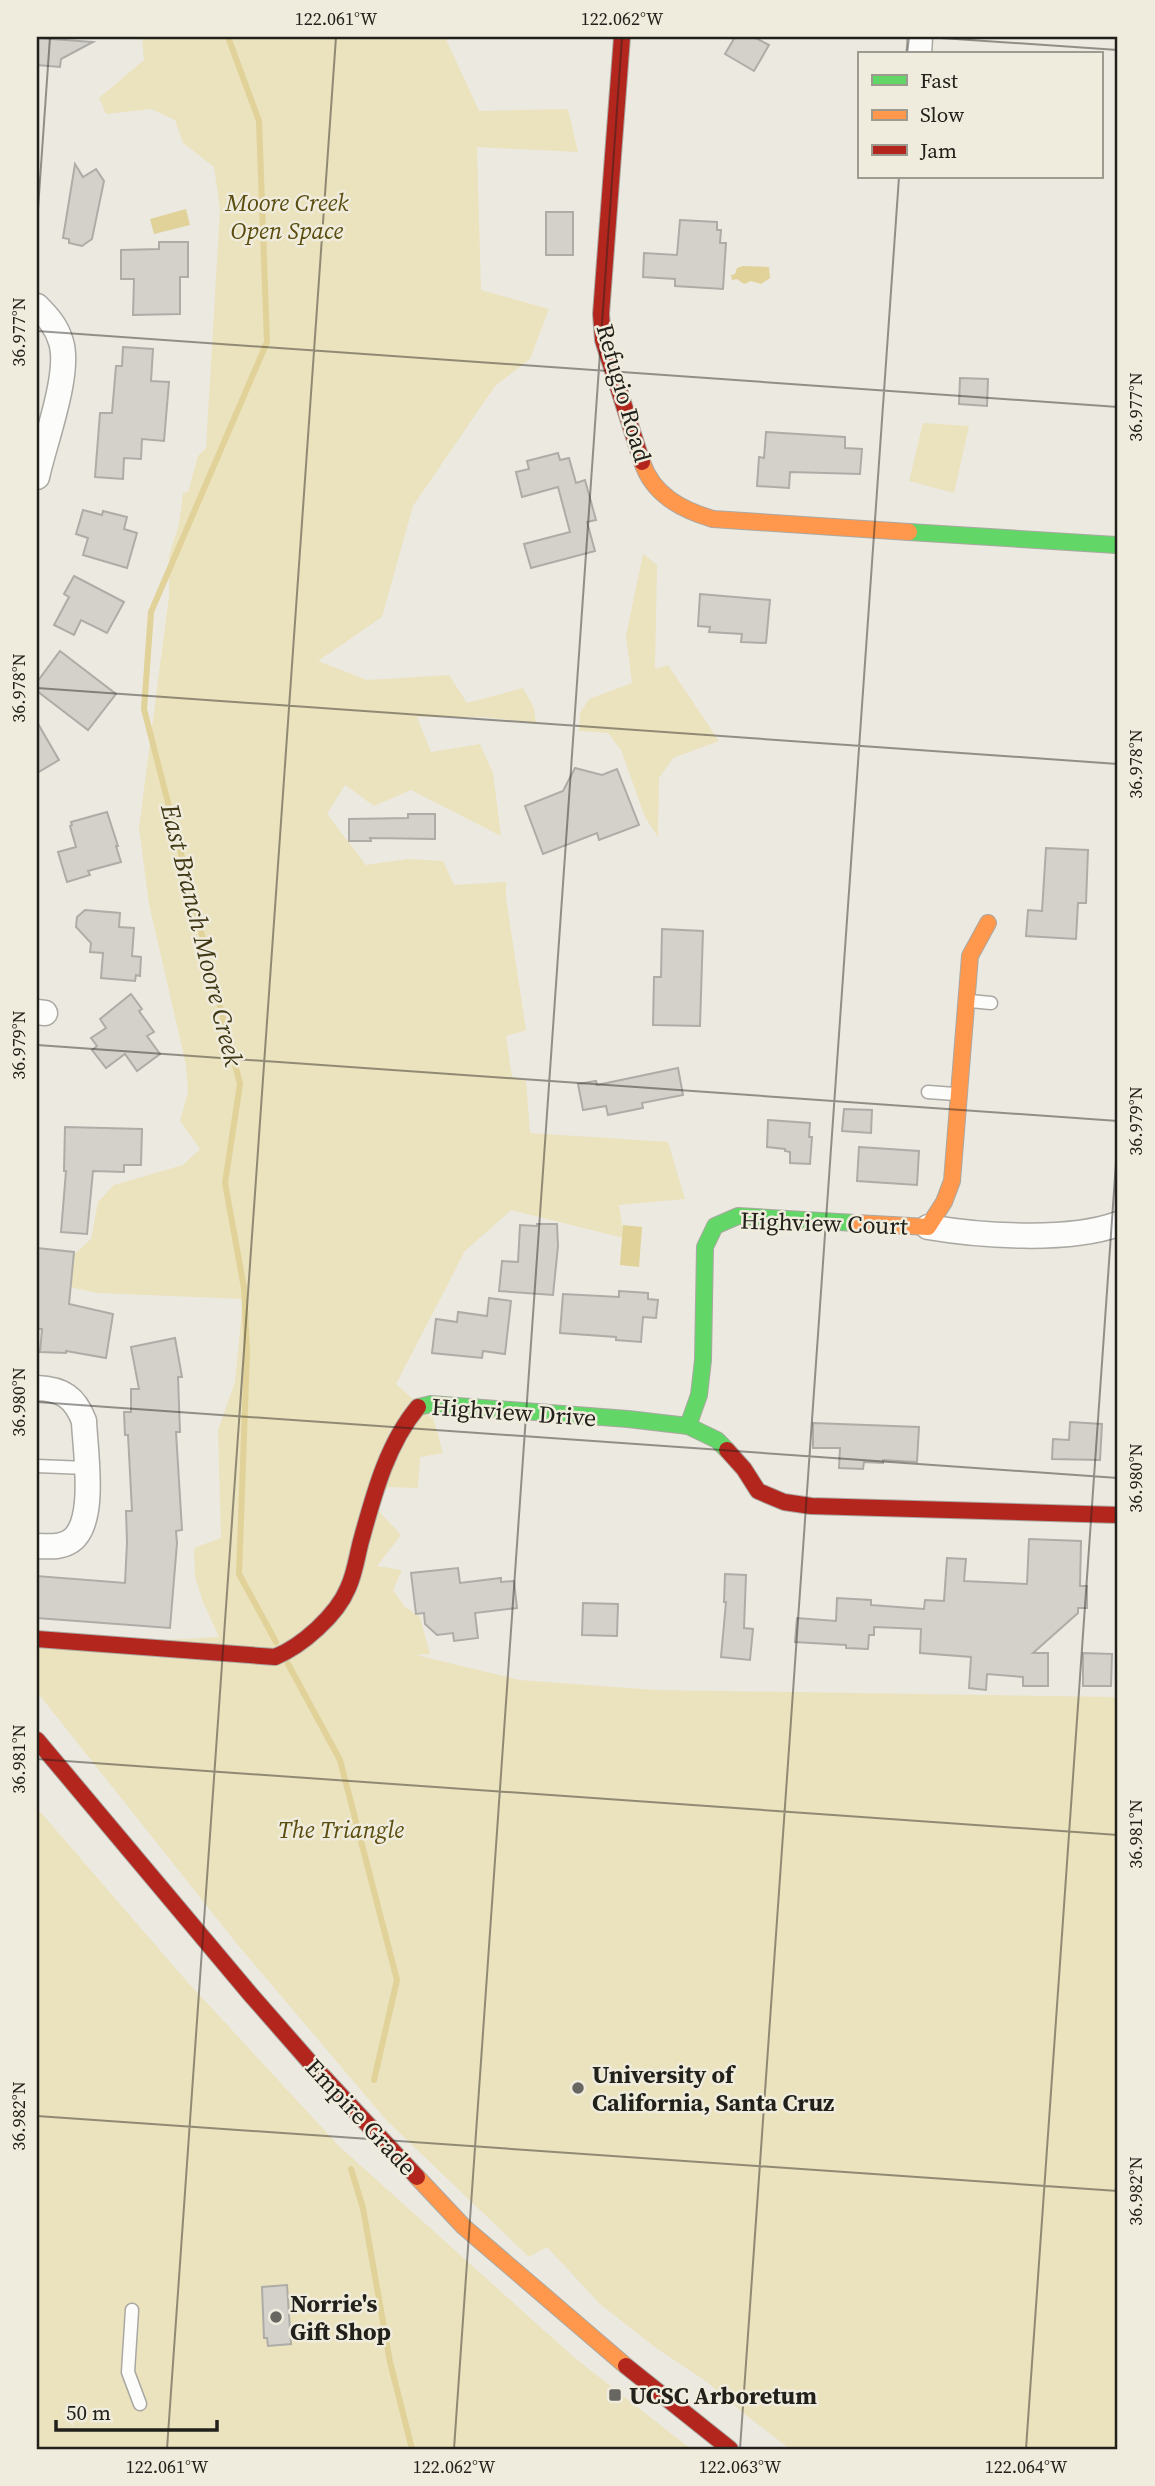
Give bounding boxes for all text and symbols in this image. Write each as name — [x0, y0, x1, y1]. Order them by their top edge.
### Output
text: 122.061°W — [295, 6, 378, 31]
text: 122.062°W — [581, 6, 664, 31]
legend — [858, 52, 1102, 178]
text: Fast — [920, 66, 958, 95]
text: Slow — [920, 100, 964, 129]
text: Jam — [919, 136, 957, 165]
park label: Moore Creek Open Space — [224, 186, 349, 247]
text: 36.977°N — [6, 297, 31, 367]
street label: Refugio Road — [589, 320, 660, 466]
text: 36.977°N — [1123, 372, 1148, 442]
text: 36.978°N — [6, 653, 31, 723]
text: 36.978°N — [1123, 729, 1148, 799]
water label: East Branch Moore Creek — [152, 799, 252, 1071]
text: 36.979°N — [6, 1010, 31, 1080]
text: 36.979°N — [1123, 1086, 1148, 1156]
street label: Highview Court — [740, 1204, 909, 1242]
text: 36.980°N — [6, 1367, 31, 1437]
street label: Highview Drive — [431, 1390, 597, 1434]
text: 36.980°N — [1123, 1443, 1148, 1513]
text: 36.981°N — [6, 1724, 31, 1794]
text: 36.981°N — [1123, 1799, 1148, 1869]
park label: The Triangle — [278, 1813, 404, 1846]
street label: Empire Grade — [298, 2051, 424, 2183]
place label: University of California, Santa Cruz — [592, 2058, 834, 2119]
marker: University of California, Santa Cruz — [570, 2080, 586, 2096]
text: 36.982°N — [6, 2081, 31, 2151]
text: 36.982°N — [1123, 2156, 1148, 2226]
place label: Norrie's Gift Shop — [290, 2287, 391, 2348]
marker: Norrie's Gift Shop — [268, 2309, 284, 2325]
place label: UCSC Arboretum — [629, 2379, 817, 2412]
marker: UCSC Arboretum — [607, 2387, 623, 2403]
scale bar — [56, 2388, 217, 2432]
text: 50 m — [66, 2398, 111, 2427]
text: 122.061°W — [126, 2454, 209, 2479]
text: 122.062°W — [413, 2454, 496, 2479]
text: 122.063°W — [699, 2454, 782, 2479]
text: 122.064°W — [985, 2454, 1068, 2479]

